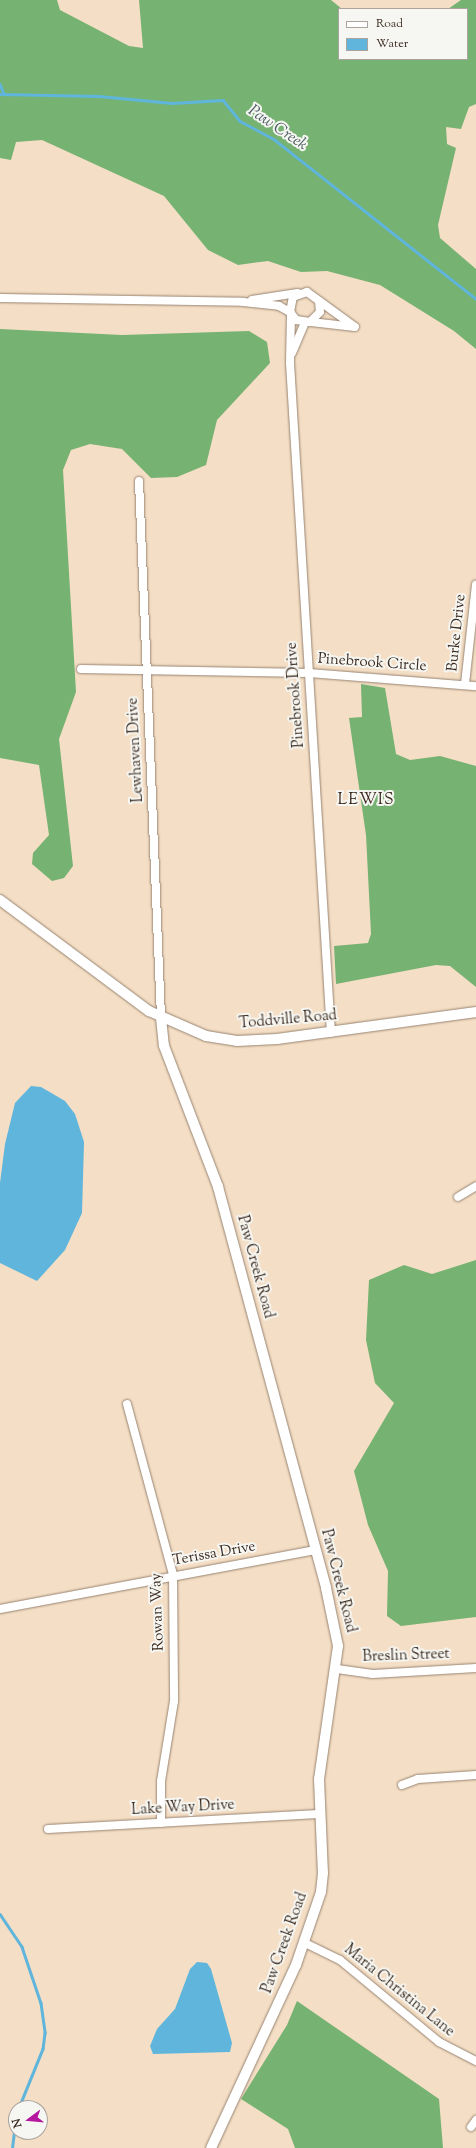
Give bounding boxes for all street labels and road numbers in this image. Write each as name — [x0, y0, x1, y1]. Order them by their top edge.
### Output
street label: Burke Drive — [444, 593, 470, 673]
street label: Pinebrook Drive — [283, 642, 309, 748]
street label: Pinebrook Circle — [317, 650, 427, 676]
street label: Lewhaven Drive — [124, 697, 148, 803]
street label: Toddville Road — [238, 1007, 338, 1033]
street label: Paw Creek Road — [233, 1214, 277, 1320]
street label: Paw Creek Road — [316, 1527, 360, 1635]
street label: Terissa Drive — [171, 1538, 257, 1570]
street label: Rowan Way — [148, 1573, 168, 1651]
street label: Breslin Street — [362, 1645, 450, 1667]
street label: Lake Way Drive — [131, 1796, 235, 1820]
street label: Paw Creek Road — [258, 1890, 312, 1996]
street label: Maria Christina Lane — [340, 1941, 458, 2041]

